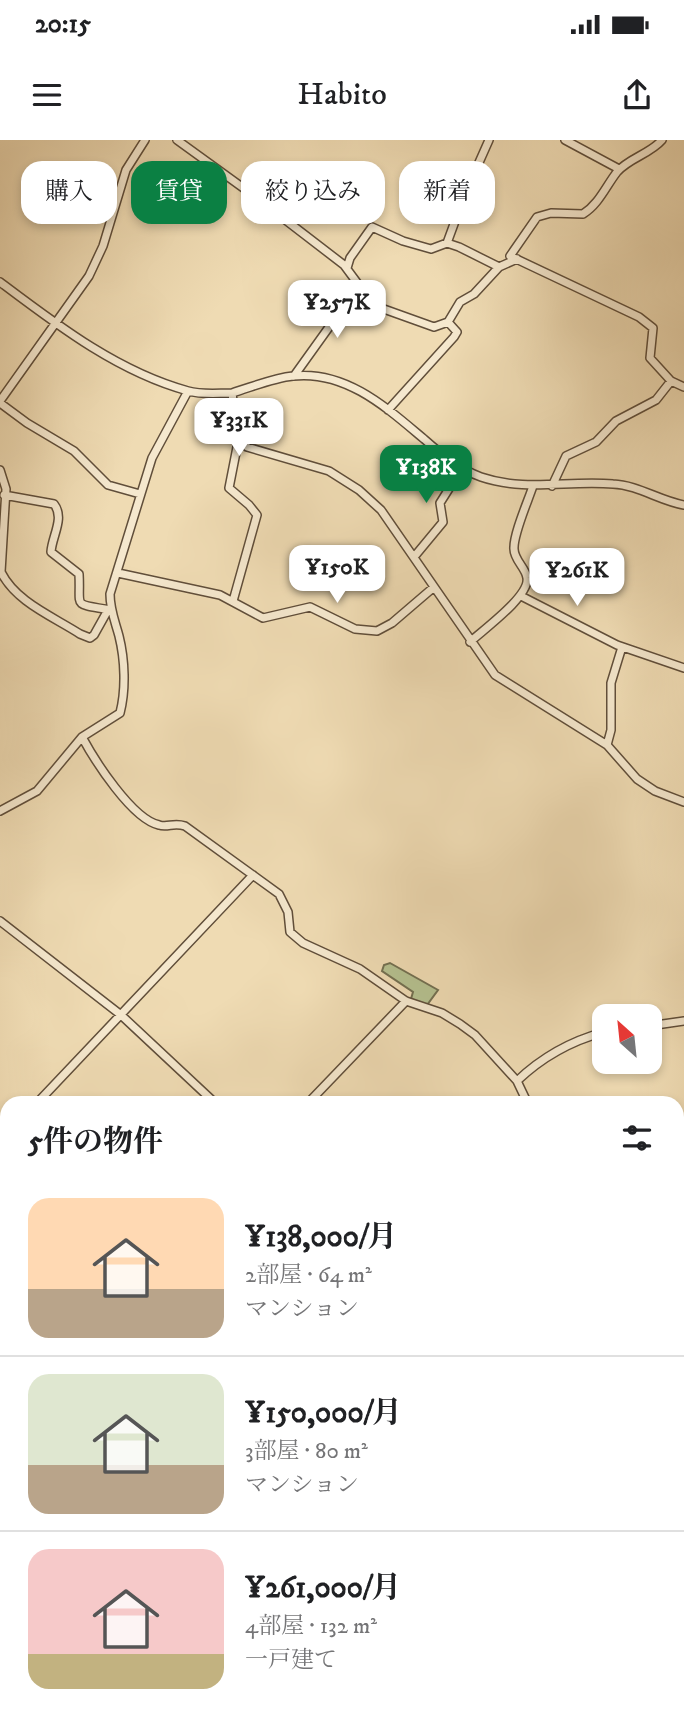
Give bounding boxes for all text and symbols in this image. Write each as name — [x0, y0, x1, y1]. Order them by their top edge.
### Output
text: 20:15 — [35, 8, 91, 41]
text: Habito — [297, 75, 387, 115]
icon: menu — [28, 76, 66, 114]
icon: share — [618, 76, 656, 114]
chip: 購入 — [21, 161, 117, 224]
chip: 賃貸 — [131, 161, 227, 224]
chip: 絞り込み — [241, 161, 385, 224]
chip: 新着 — [399, 161, 495, 224]
pin: ¥257K — [288, 280, 386, 340]
text: ¥257K — [304, 288, 370, 317]
pin: ¥331K — [190, 398, 288, 458]
text: ¥331K — [210, 406, 268, 435]
pin: ¥138K — [377, 446, 475, 505]
text: ¥138K — [396, 453, 456, 482]
pin: ¥150K — [288, 546, 386, 605]
pin: ¥261K — [528, 548, 626, 608]
text: ¥150K — [305, 553, 369, 582]
text: ¥261K — [545, 556, 609, 585]
north arrow — [592, 1004, 662, 1074]
map controls — [592, 1004, 662, 1074]
icon: filters — [618, 1119, 656, 1157]
text: 5件の物件 — [28, 1124, 163, 1161]
text: ¥138,000/月 — [245, 1219, 397, 1256]
icon: home — [84, 1226, 168, 1310]
text: 2部屋 · 64 m² — [245, 1261, 372, 1290]
text: マンション — [245, 1295, 359, 1324]
text: ¥150,000/月 — [245, 1395, 402, 1432]
icon: home — [84, 1402, 168, 1486]
text: 3部屋 · 80 m² — [245, 1437, 368, 1466]
text: マンション — [245, 1471, 359, 1500]
text: ¥261,000/月 — [245, 1570, 401, 1607]
icon: home — [84, 1577, 168, 1661]
text: 4部屋 · 132 m² — [245, 1612, 377, 1641]
text: 一戸建て — [245, 1646, 337, 1675]

